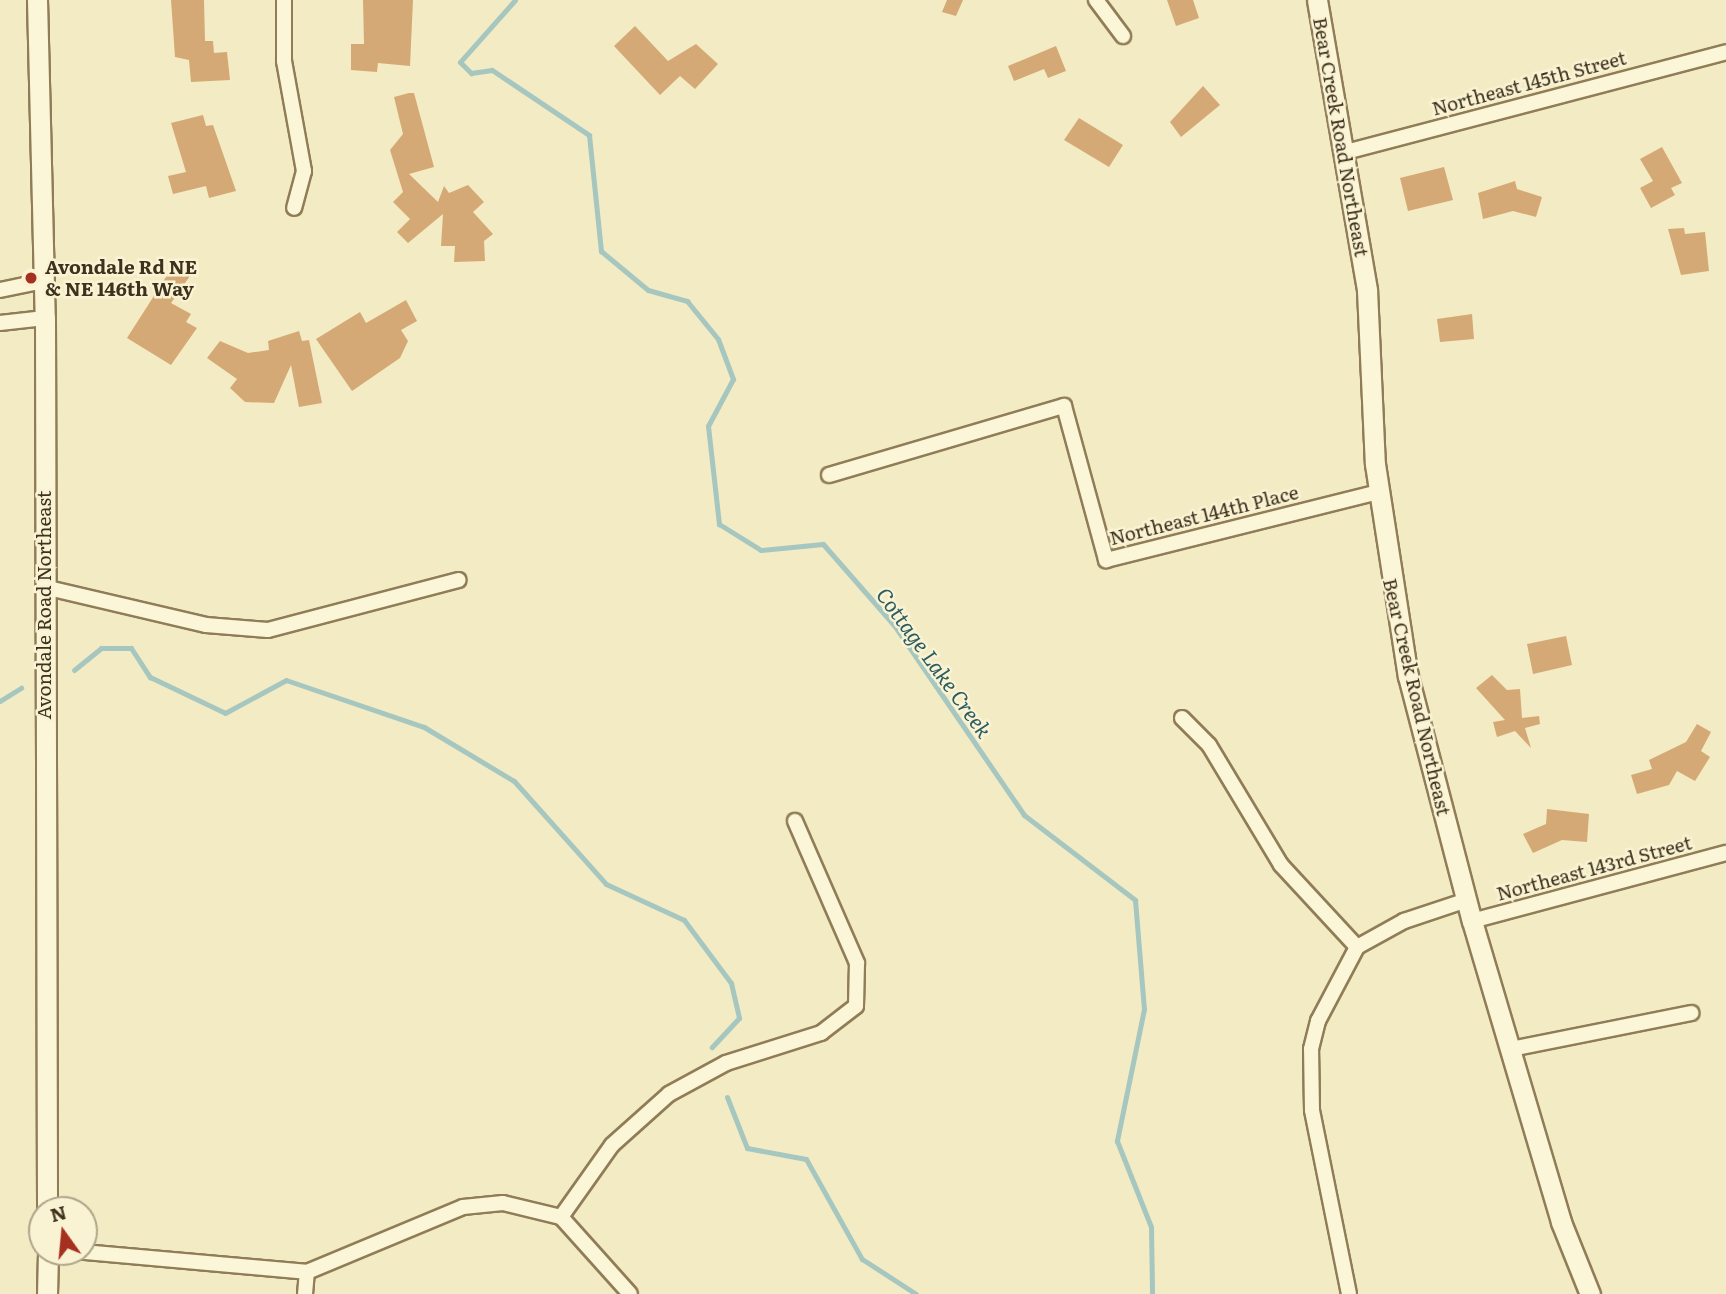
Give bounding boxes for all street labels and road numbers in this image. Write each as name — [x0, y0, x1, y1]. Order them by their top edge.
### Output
street label: Bear Creek Road Northeast — [1309, 15, 1373, 259]
street label: Northeast 145th Street — [1429, 46, 1629, 120]
street label: Northeast 144th Place — [1107, 480, 1301, 550]
street label: Avondale Road Northeast — [33, 490, 55, 720]
street label: Bear Creek Road Northeast — [1379, 576, 1455, 818]
street label: Northeast 143rd Street — [1494, 831, 1694, 905]

